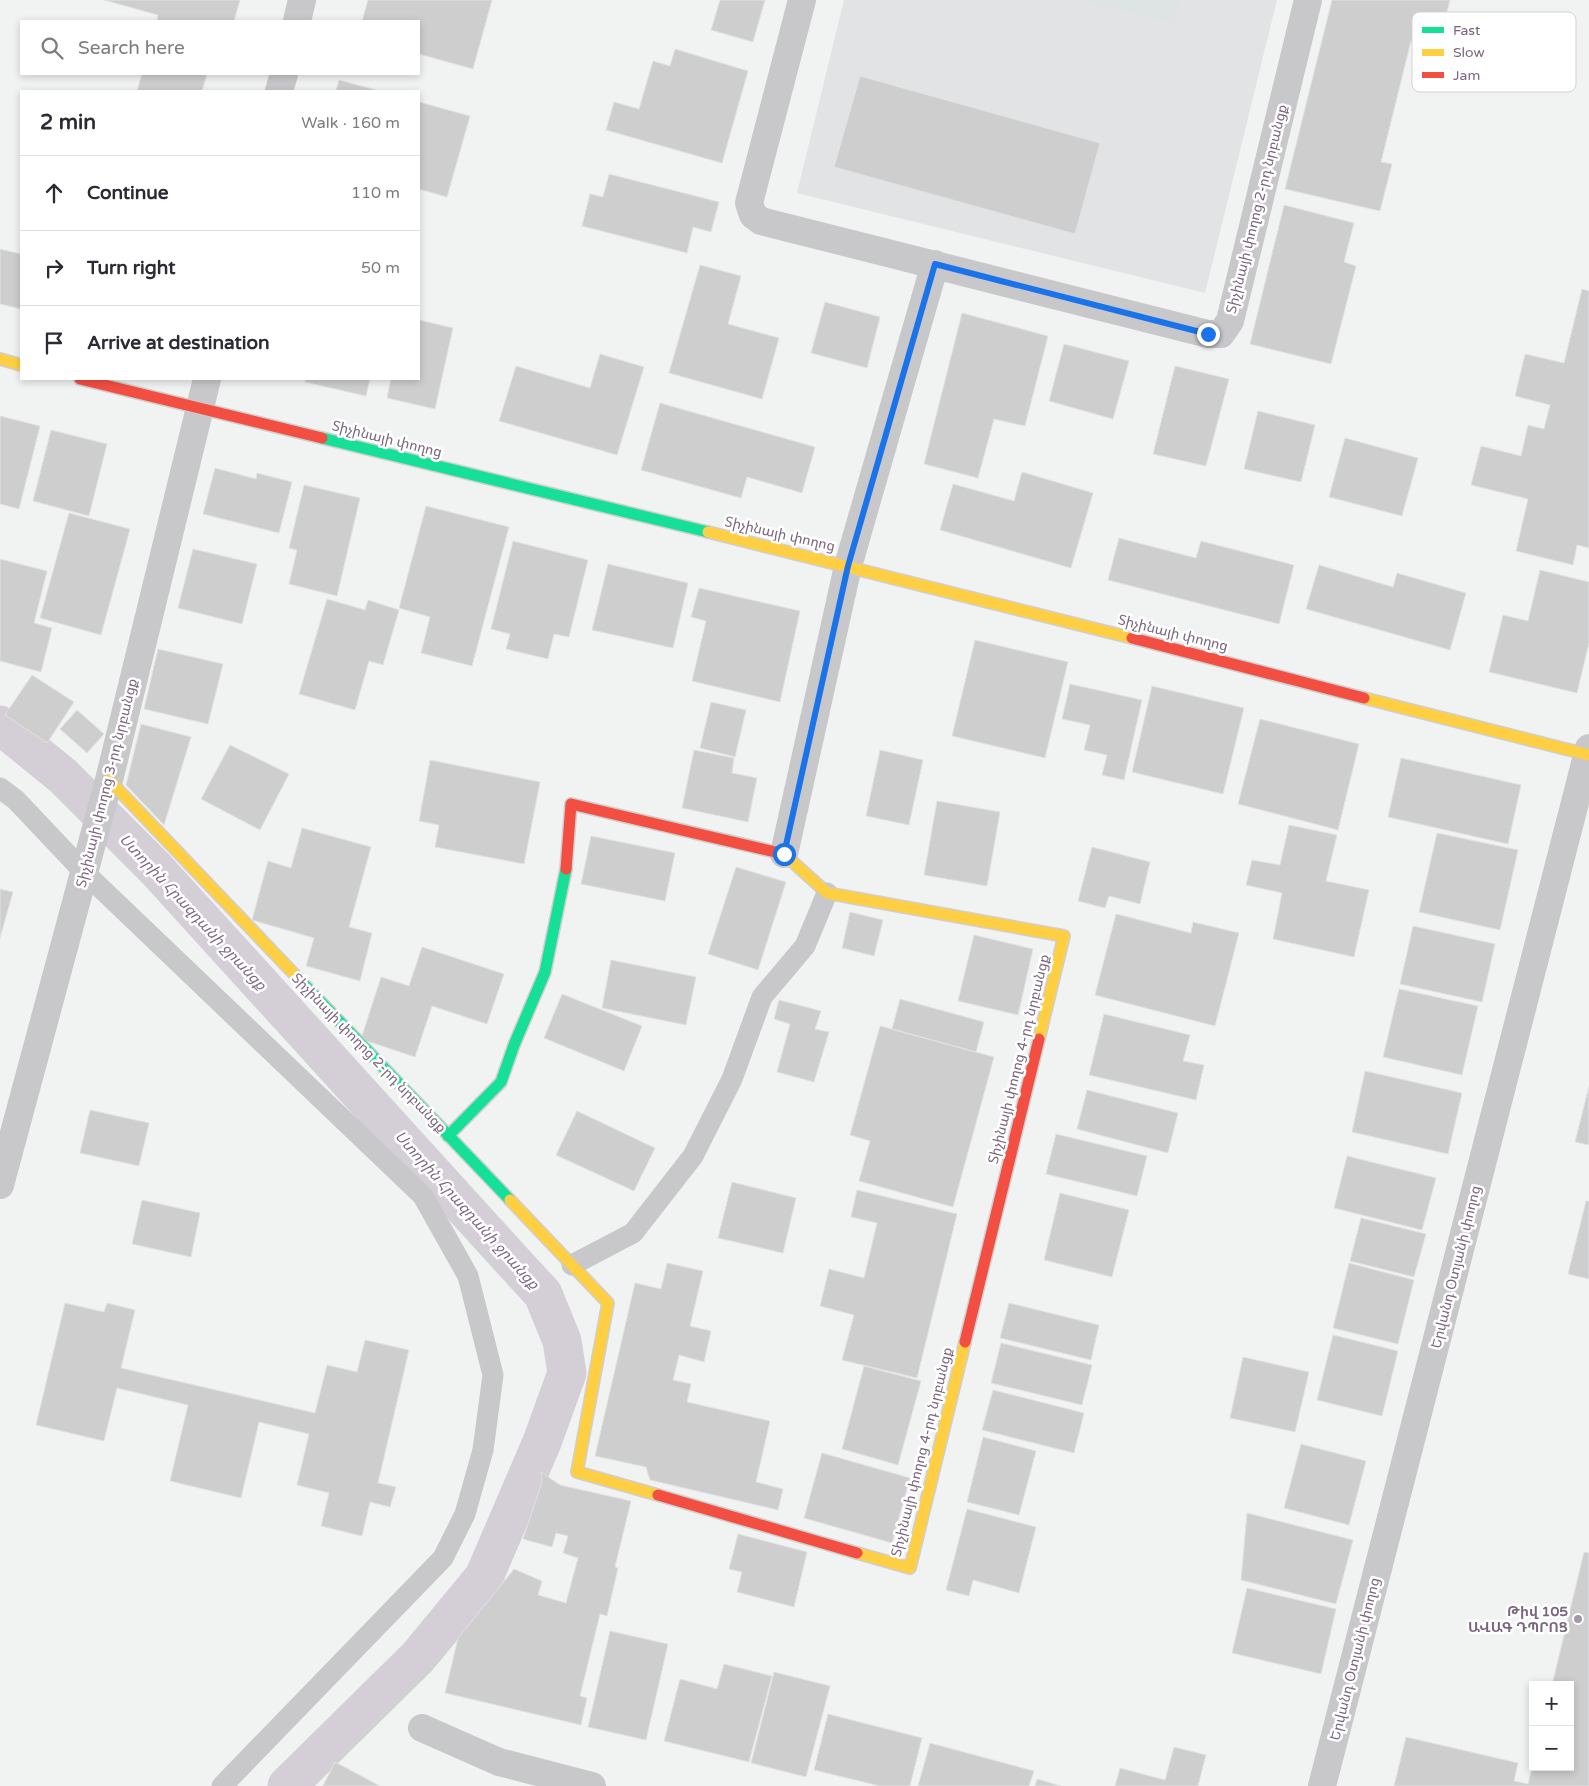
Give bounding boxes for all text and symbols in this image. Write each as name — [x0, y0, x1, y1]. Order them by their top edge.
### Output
legend — [1412, 12, 1576, 92]
search box — [20, 20, 420, 75]
text: Fast — [1453, 22, 1481, 39]
icon: search — [38, 34, 66, 62]
text: Search here — [78, 37, 185, 59]
text: Slow — [1453, 44, 1485, 61]
text: Jam — [1453, 67, 1480, 84]
street label: Տիչինայի փողոց 2-րդ նրբանցք — [1223, 103, 1291, 315]
text: 2 min — [40, 110, 96, 135]
text: Walk · 160 m — [301, 113, 400, 133]
icon: ahead — [40, 179, 68, 207]
text: Continue — [87, 182, 169, 204]
text: 110 m — [351, 183, 400, 203]
icon: right — [40, 254, 68, 282]
text: Turn right — [87, 257, 175, 279]
text: 50 m — [361, 258, 400, 278]
route end — [1197, 323, 1220, 346]
icon: arrive — [40, 329, 68, 357]
text: Arrive at destination — [87, 332, 270, 354]
street label: Տիչինայի փողոց — [330, 417, 444, 461]
street label: Տիչինայի փողոց — [723, 513, 837, 555]
street label: Տիչինայի փողոց — [1116, 611, 1230, 655]
street label: Տիչինայի փողոց 3-րդ նրբանցք — [73, 677, 141, 889]
water label: Ստորին Հրազդանի ջրանցք — [116, 830, 271, 994]
route start — [773, 843, 796, 866]
street label: Տիչինայի փողոց 4-րդ նրբանցք — [985, 953, 1053, 1165]
street label: Տիչինայի փողոց 2-րդ նրբանցք — [288, 970, 450, 1136]
water label: Ստորին Հրազդանի ջրանցք — [391, 1127, 544, 1294]
street label: Երվանդ Օտյանի փողոց — [1428, 1184, 1484, 1350]
street label: Տիչինայի փողոց 4-րդ նրբանցք — [888, 1346, 956, 1558]
street label: Երվանդ Օտյանի փողոց — [1327, 1576, 1383, 1742]
place label: Թիվ 105 ԱՎԱԳ ԴՊՐՈՑ — [1468, 1603, 1568, 1636]
marker: Թիվ 105 ԱՎԱԳ ԴՊՐՈՑ — [1572, 1613, 1584, 1625]
map controls — [1529, 1681, 1574, 1771]
button: + — [1529, 1681, 1574, 1726]
button: − — [1529, 1726, 1574, 1771]

